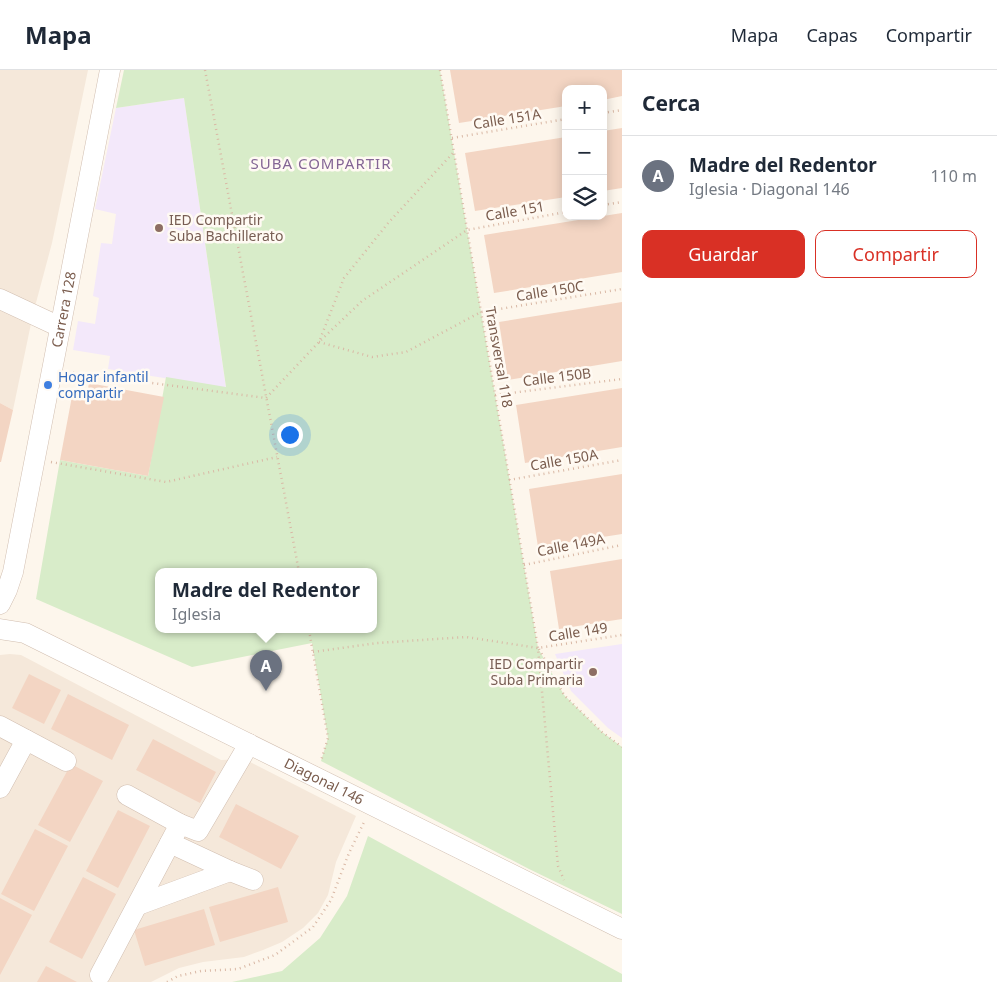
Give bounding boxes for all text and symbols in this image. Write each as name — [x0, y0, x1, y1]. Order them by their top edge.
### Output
text: Mapa — [25, 18, 92, 51]
text: Mapa — [731, 23, 778, 47]
text: Capas — [806, 23, 858, 47]
text: Compartir — [886, 23, 972, 47]
map controls — [562, 85, 607, 220]
button: + — [562, 85, 607, 130]
text: Cerca — [642, 89, 700, 117]
street label: Calle 151A — [472, 104, 542, 133]
button: − — [562, 130, 607, 175]
text: Madre del Redentor — [689, 152, 877, 178]
district label: SUBA COMPARTIR — [251, 153, 391, 173]
text: A — [652, 165, 664, 187]
text: 110 m — [930, 165, 977, 187]
button: layers — [562, 175, 607, 220]
text: Iglesia · Diagonal 146 — [689, 178, 850, 200]
street label: Calle 151 — [484, 196, 546, 225]
place label: IED Compartir Suba Bachillerato — [169, 210, 283, 245]
marker: IED Compartir Suba Bachillerato — [153, 222, 165, 234]
button: Guardar — [642, 230, 805, 278]
button: Compartir — [815, 230, 977, 278]
street label: Carrera 128 — [47, 270, 80, 349]
street label: Calle 150C — [515, 276, 585, 305]
street label: Transversal 118 — [481, 305, 518, 409]
street label: Calle 150B — [522, 363, 592, 390]
place label: Hogar infantil compartir — [58, 367, 149, 402]
marker: Hogar infantil compartir — [42, 379, 54, 391]
your location — [277, 422, 303, 448]
street label: Calle 150A — [529, 444, 599, 475]
street label: Calle 149A — [536, 529, 606, 560]
popup — [155, 568, 377, 633]
text: Madre del Redentor — [172, 577, 360, 603]
text: Iglesia — [172, 603, 221, 625]
street label: Calle 149 — [547, 617, 609, 646]
pin: A — [250, 650, 282, 691]
place label: IED Compartir Suba Primaria — [490, 654, 583, 689]
marker: IED Compartir Suba Primaria — [587, 666, 599, 678]
street label: Diagonal 146 — [281, 753, 367, 809]

